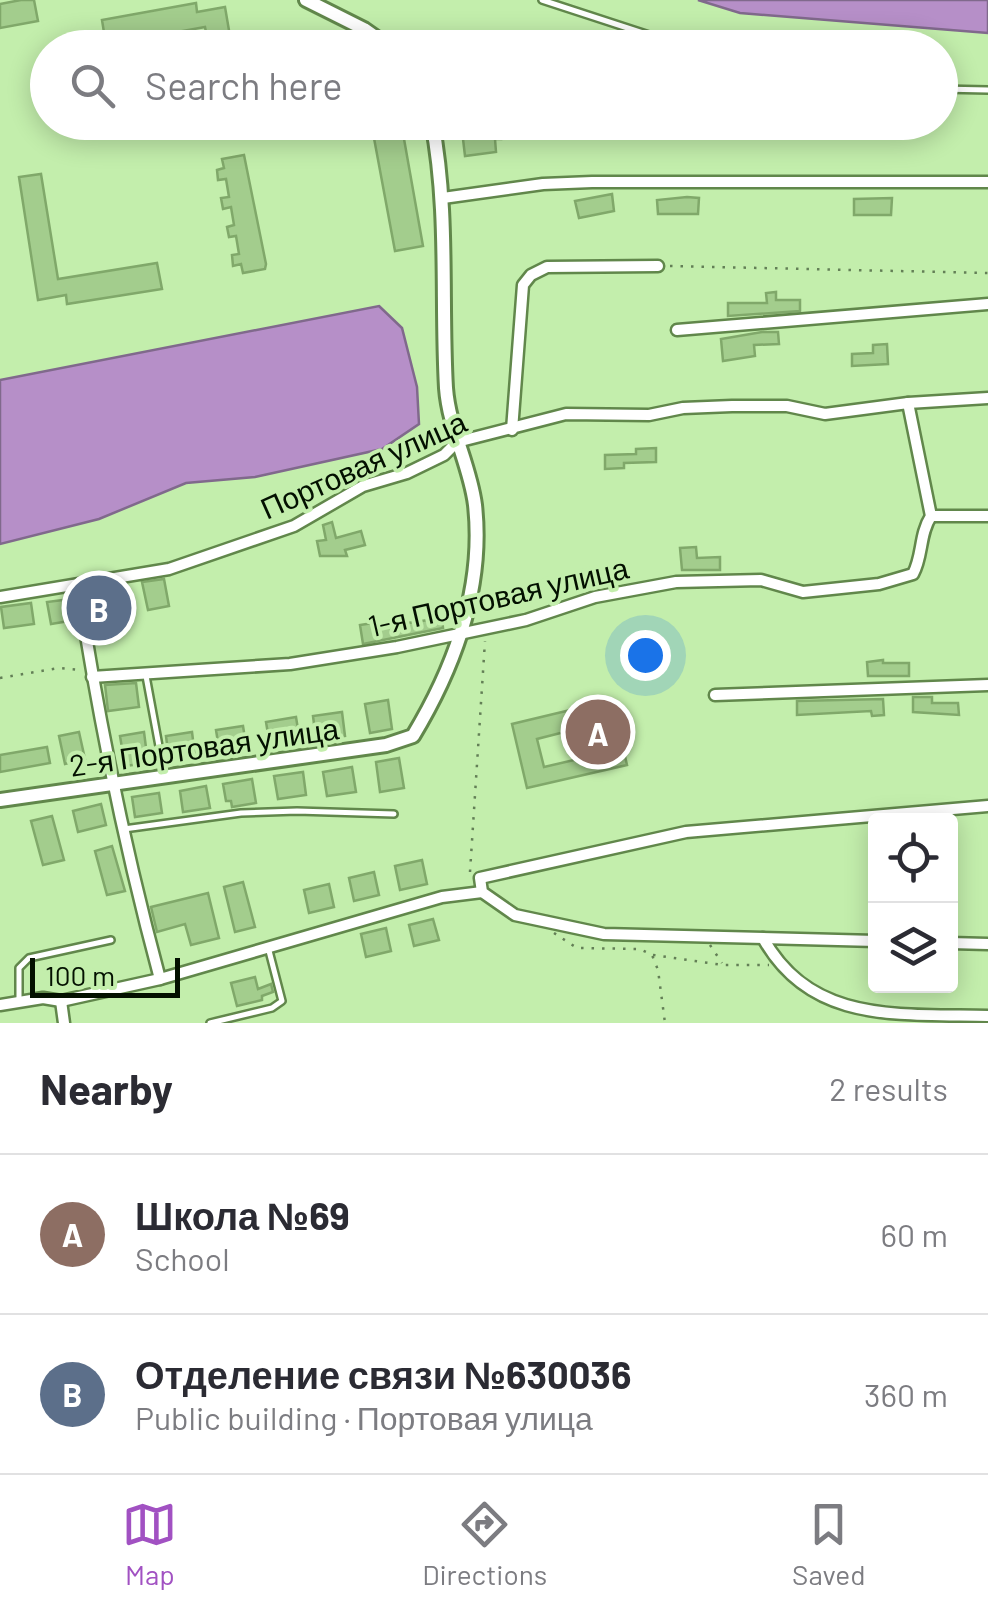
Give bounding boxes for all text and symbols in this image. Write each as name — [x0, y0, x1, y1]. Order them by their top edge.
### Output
search box — [30, 30, 958, 140]
icon: search — [65, 58, 120, 113]
text: Search here — [145, 62, 343, 108]
street label: Портовая улица — [255, 402, 472, 525]
street label: 1-я Портовая улица — [364, 548, 632, 643]
pin: B — [66, 570, 132, 646]
your location — [620, 630, 671, 681]
pin: A — [566, 694, 630, 770]
street label: 2-я Портовая улица — [67, 709, 341, 783]
map controls — [868, 813, 958, 993]
button: locate — [868, 813, 958, 903]
button: layers — [868, 903, 958, 993]
scale bar — [30, 953, 180, 998]
text: 100 m — [45, 958, 115, 992]
text: Nearby — [40, 1063, 173, 1113]
text: 2 results — [829, 1069, 948, 1107]
text: Школа №69 — [135, 1192, 350, 1238]
text: A — [62, 1215, 83, 1253]
text: 60 m — [881, 1215, 948, 1253]
text: School — [135, 1239, 230, 1277]
text: Отделение связи №630036 — [135, 1351, 631, 1397]
text: B — [63, 1375, 82, 1413]
text: 360 m — [864, 1375, 948, 1413]
text: Public building · Портовая улица — [135, 1398, 593, 1436]
tab: Map — [122, 1497, 177, 1591]
tab: Directions — [422, 1497, 547, 1591]
tab: Saved — [792, 1497, 866, 1591]

